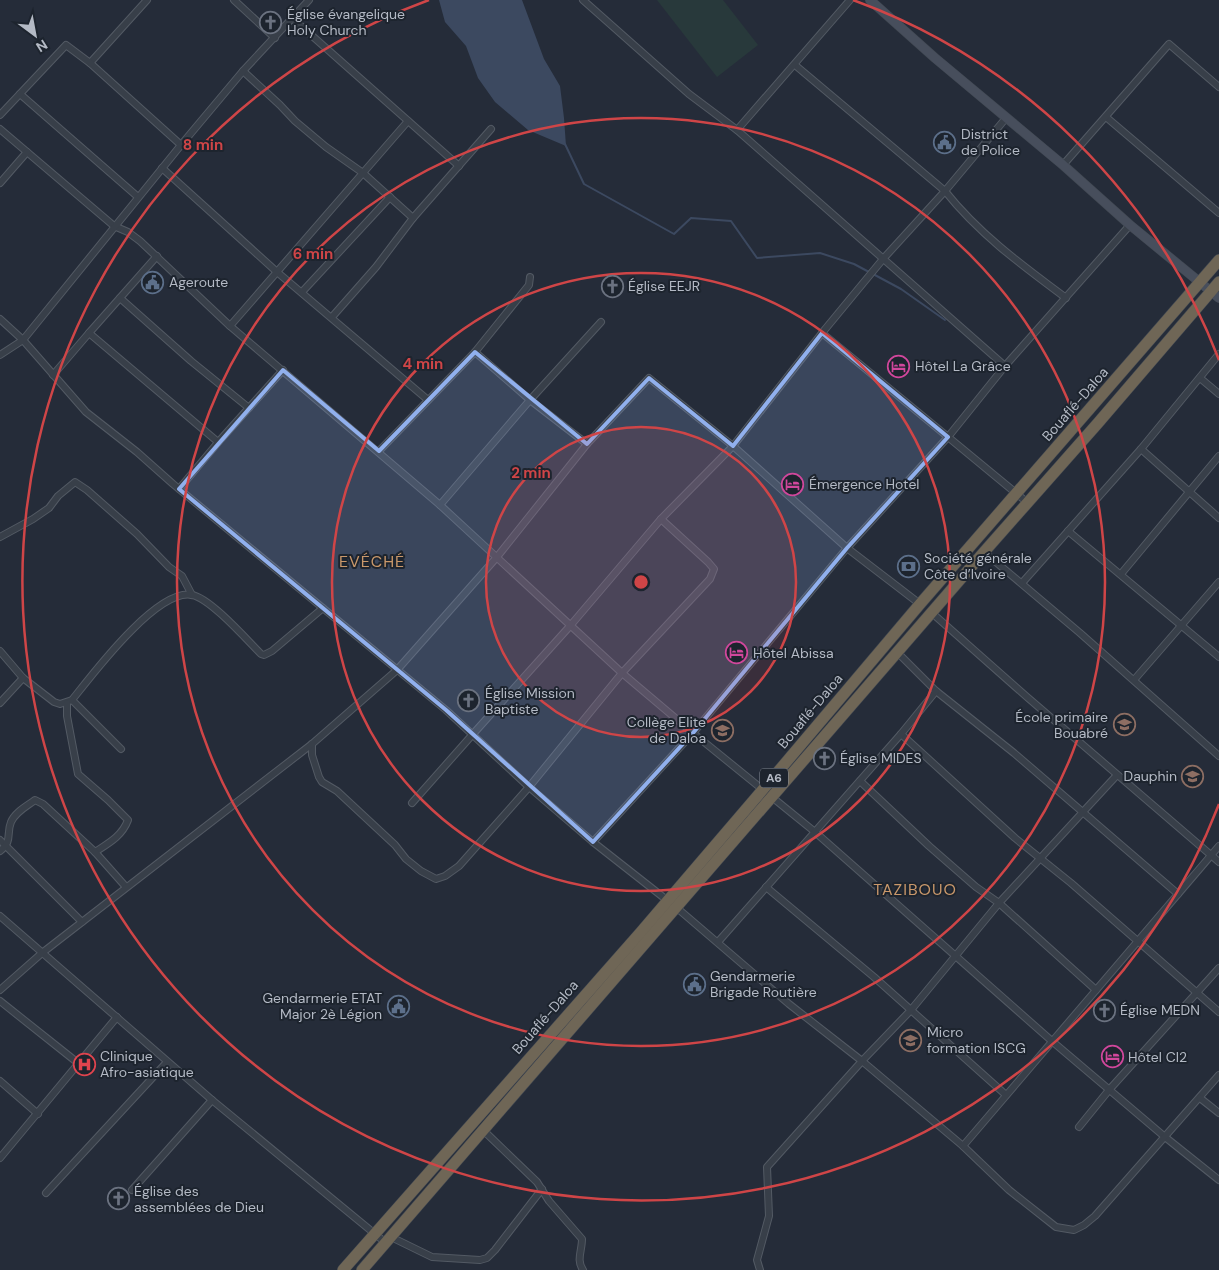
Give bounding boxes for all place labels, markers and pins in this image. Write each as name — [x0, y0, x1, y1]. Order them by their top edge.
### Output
place label: Église évangelique Holy Church — [287, 5, 405, 39]
church icon: Église évangelique Holy Church — [259, 10, 283, 34]
place label: District de Police — [961, 125, 1020, 159]
public building icon: District de Police — [933, 130, 957, 154]
public building icon: Ageroute — [141, 270, 165, 294]
place label: Ageroute — [169, 273, 228, 291]
church icon: Église EEJR — [600, 274, 624, 298]
place label: Église EEJR — [628, 277, 700, 295]
hotel icon: Hôtel La Grâce — [887, 354, 911, 378]
place label: Hôtel La Grâce — [915, 357, 1011, 375]
hotel icon: Émergence Hotel — [781, 472, 805, 496]
place label: Émergence Hotel — [809, 475, 919, 493]
place label: Société générale Côte d’Ivoire — [924, 549, 1032, 583]
bank icon: Société générale Côte d’Ivoire — [896, 554, 920, 578]
centre of rings — [632, 573, 650, 591]
hotel icon: Hôtel Abissa — [725, 641, 749, 665]
place label: Hôtel Abissa — [753, 644, 834, 662]
place label: Église Mission Baptiste — [485, 684, 575, 718]
church icon: Église Mission Baptiste — [457, 689, 481, 713]
place label: École primaire Bouabré — [1015, 708, 1108, 742]
place label: Collège Elite de Daloa — [627, 713, 706, 747]
school or university icon: École primaire Bouabré — [1112, 713, 1136, 737]
school or university icon: Collège Elite de Daloa — [710, 718, 734, 742]
church icon: Église MIDES — [812, 746, 836, 770]
place label: Église MIDES — [840, 749, 922, 767]
school or university icon: Dauphin — [1181, 764, 1205, 788]
place label: Dauphin — [1124, 767, 1177, 785]
place label: Gendarmerie Brigade Routière — [710, 967, 817, 1001]
public building icon: Gendarmerie Brigade Routière — [682, 972, 706, 996]
place label: Gendarmerie ETAT Major 2è Légion — [262, 989, 382, 1023]
public building icon: Gendarmerie ETAT Major 2è Légion — [386, 994, 410, 1018]
church icon: Église MEDN — [1092, 998, 1116, 1022]
place label: Église MEDN — [1120, 1001, 1200, 1019]
place label: Micro formation ISCG — [927, 1023, 1026, 1057]
school or university icon: Micro formation ISCG — [899, 1028, 923, 1052]
hotel icon: Hôtel CI2 — [1100, 1045, 1124, 1069]
place label: Clinique Afro-asiatique — [100, 1047, 194, 1081]
place label: Hôtel CI2 — [1128, 1048, 1187, 1066]
hospital icon: Clinique Afro-asiatique — [72, 1052, 96, 1076]
place label: Église des assemblées de Dieu — [134, 1182, 264, 1216]
church icon: Église des assemblées de Dieu — [106, 1187, 130, 1211]

